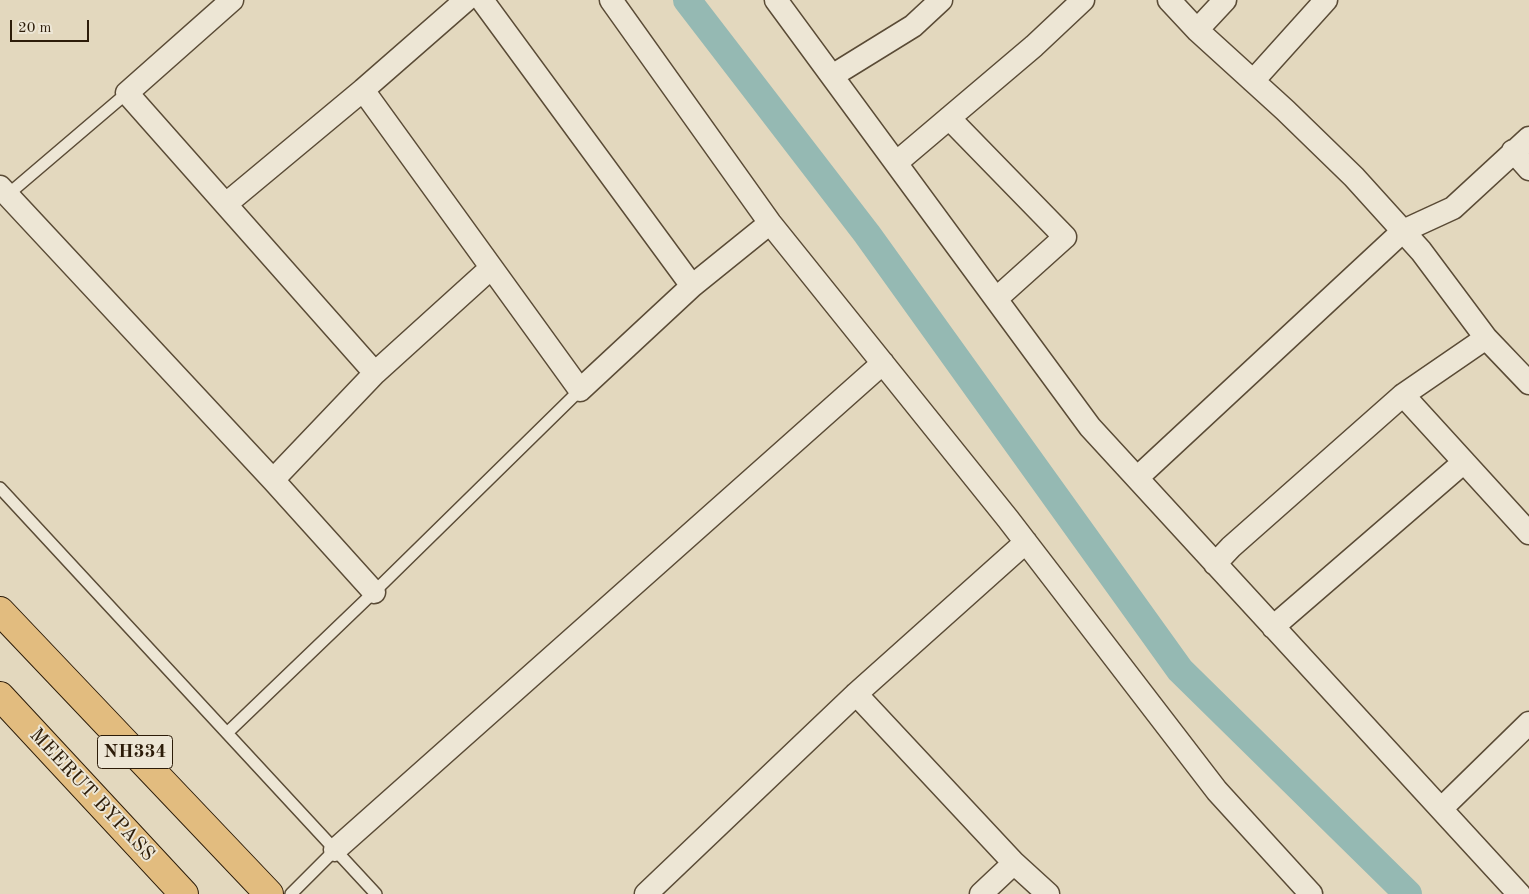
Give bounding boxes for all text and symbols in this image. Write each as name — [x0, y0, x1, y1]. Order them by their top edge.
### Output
scale bar — [12, 10, 91, 42]
text: 20 m — [18, 21, 52, 36]
street label: MEERUT BYPASS — [24, 723, 160, 867]
road number: NH334 — [98, 736, 172, 769]

